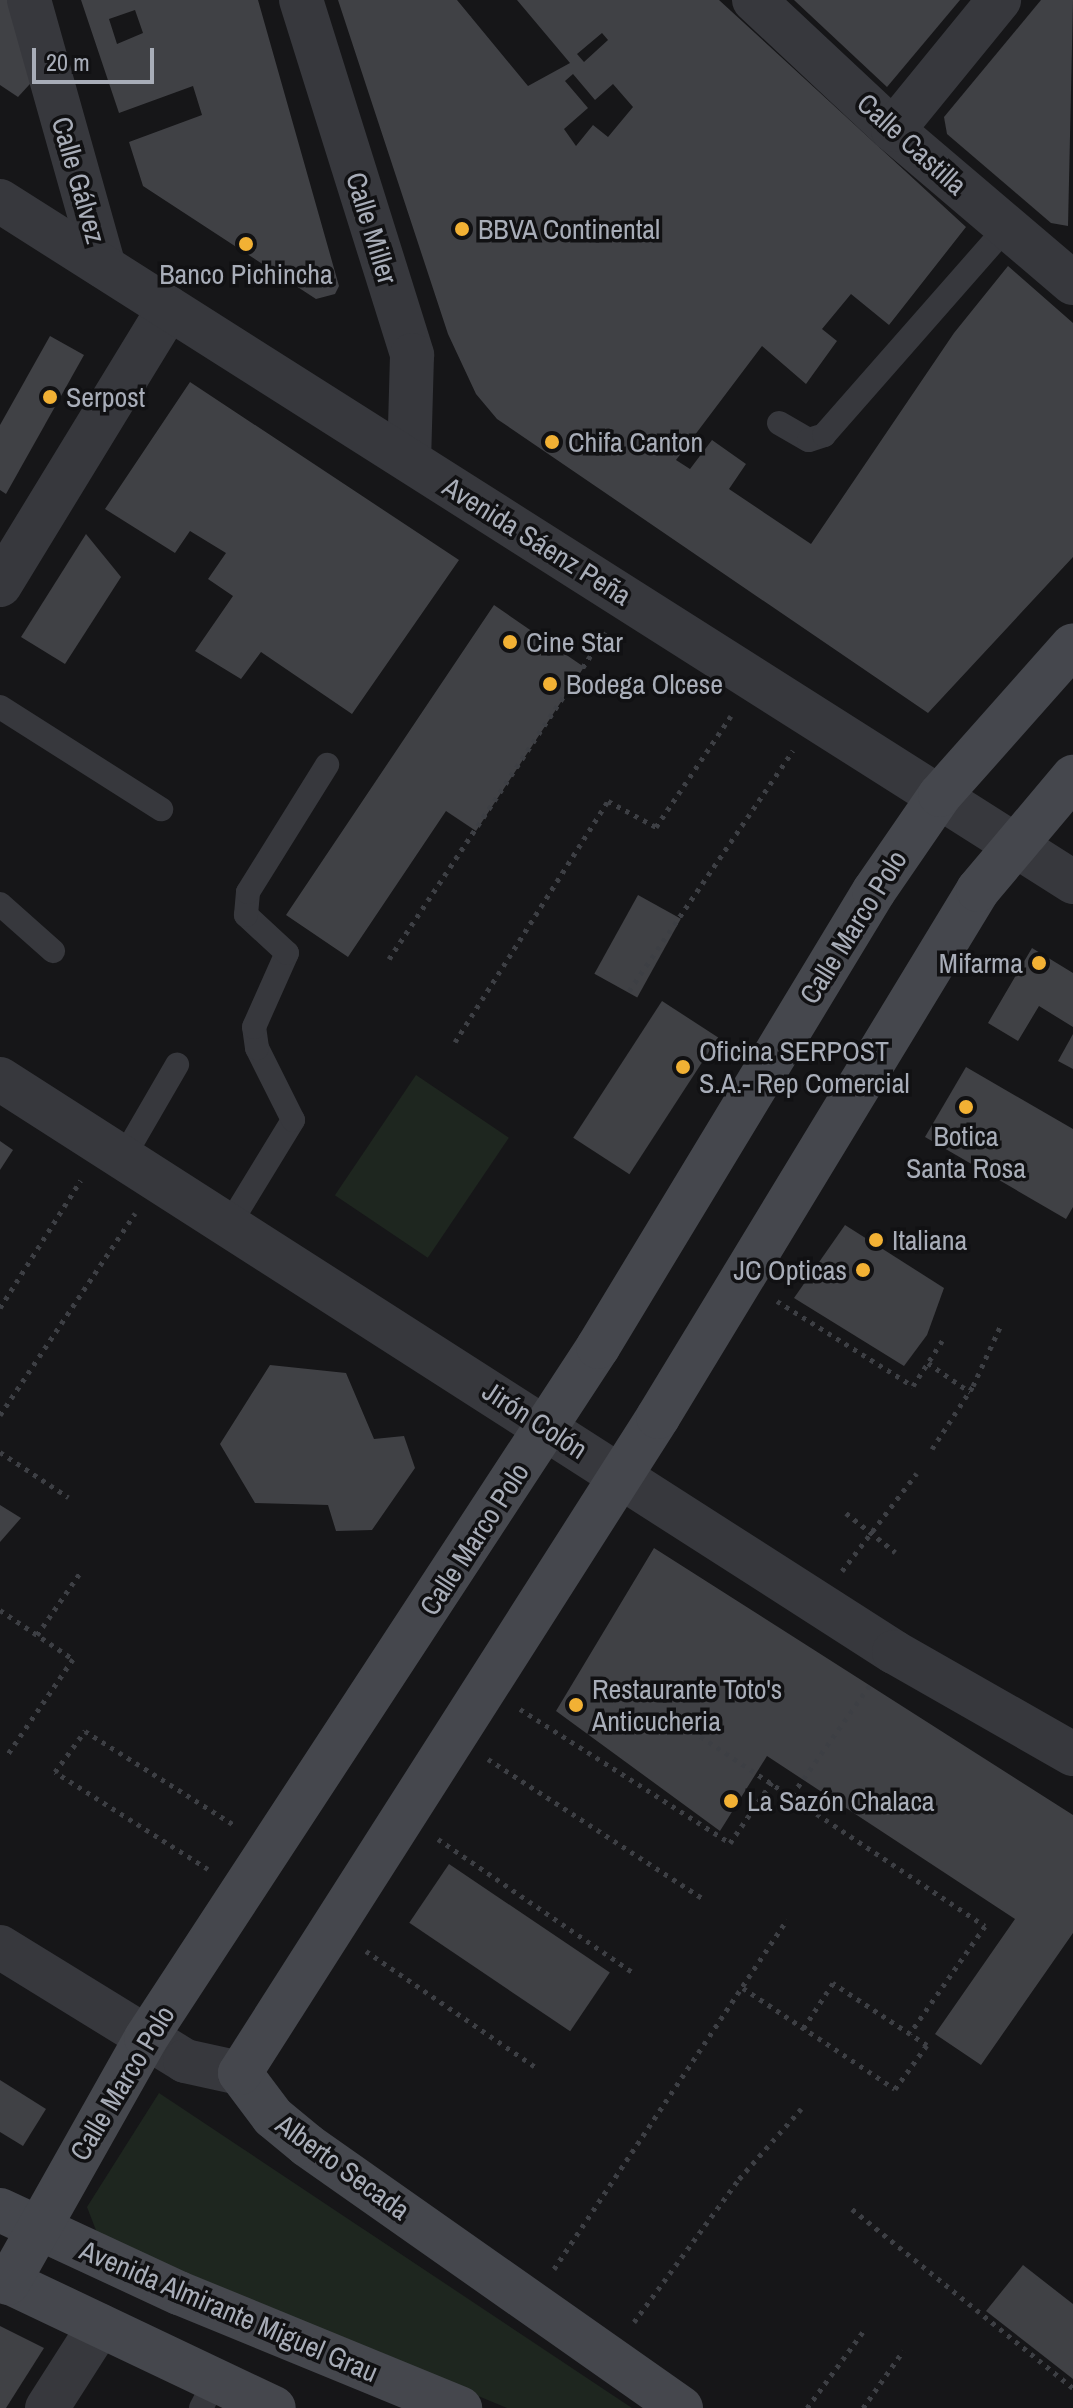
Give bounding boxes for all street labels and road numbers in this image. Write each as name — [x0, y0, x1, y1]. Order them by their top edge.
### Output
street label: Calle Castilla — [851, 86, 973, 202]
street label: Calle Gálvez — [45, 113, 113, 247]
street label: Calle Miller — [339, 168, 405, 288]
street label: Avenida Sáenz Peña — [437, 470, 637, 612]
street label: Calle Marco Polo — [792, 844, 914, 1010]
street label: Jirón Colón — [477, 1374, 593, 1466]
street label: Calle Marco Polo — [412, 1457, 536, 1621]
street label: Calle Marco Polo — [63, 1999, 181, 2167]
street label: Alberto Secada — [270, 2107, 416, 2227]
street label: Avenida Almirante Miguel Grau — [75, 2233, 383, 2389]

